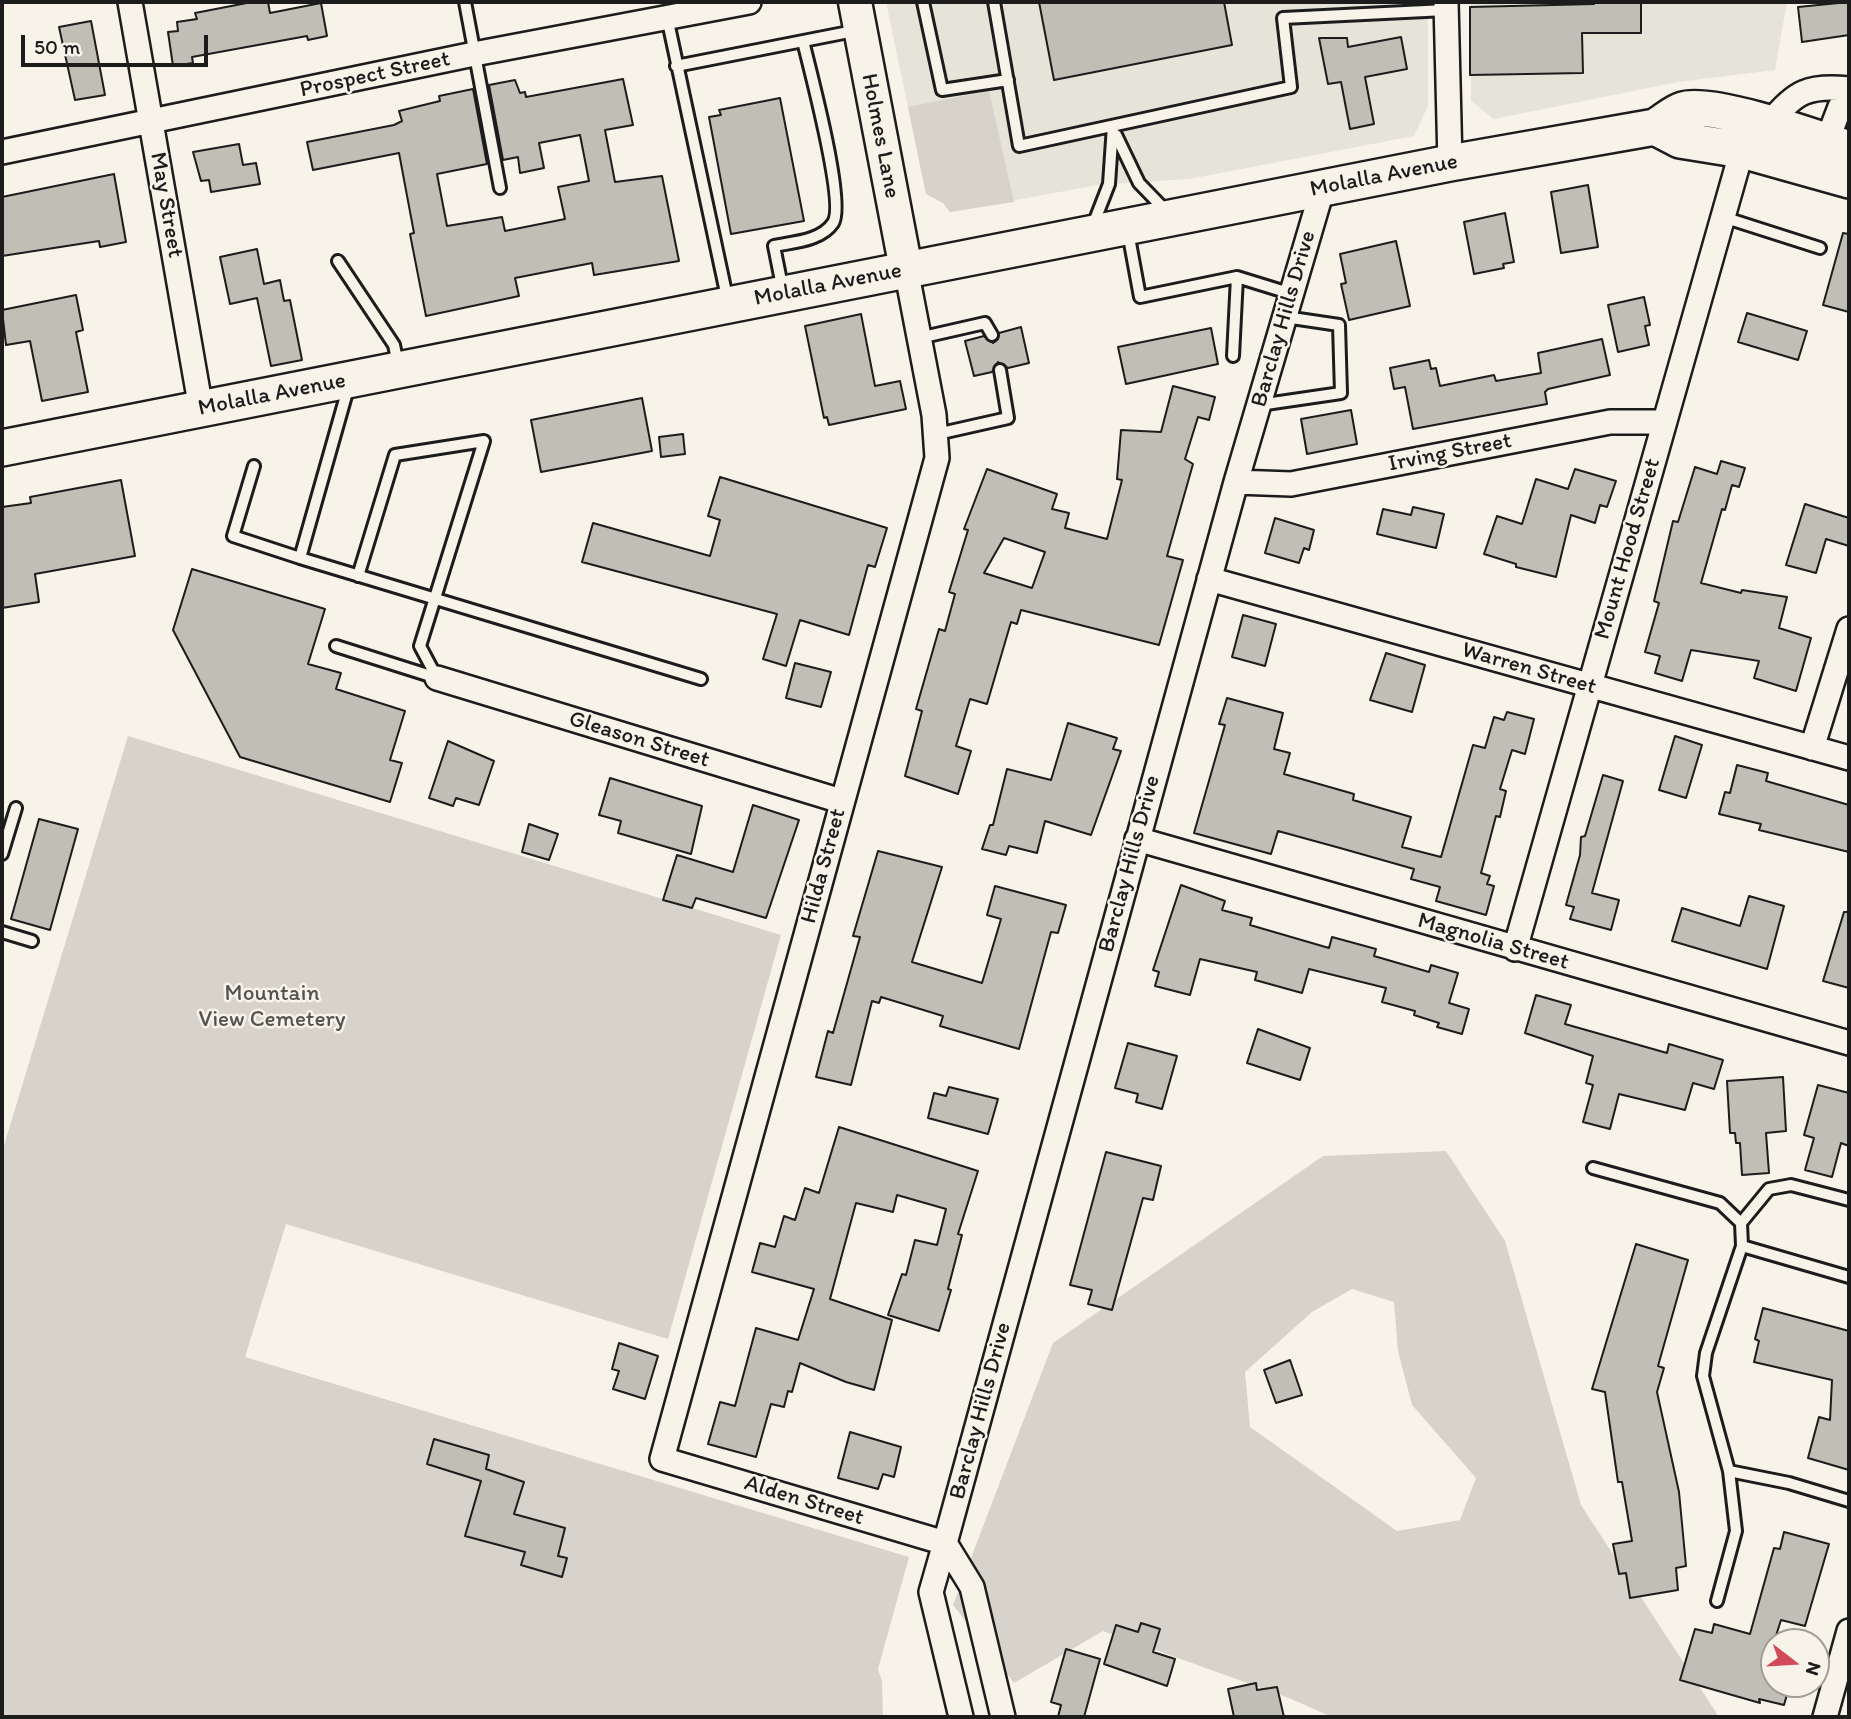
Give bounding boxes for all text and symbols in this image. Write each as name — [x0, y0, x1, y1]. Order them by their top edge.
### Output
scale bar — [24, 21, 212, 65]
text: 50 m — [34, 34, 80, 59]
street label: Prospect Street — [297, 46, 453, 104]
street label: Holmes Lane — [854, 71, 906, 201]
street label: Molalla Avenue — [1308, 148, 1460, 204]
street label: May Street — [143, 150, 189, 260]
street label: Barclay Hills Drive — [1246, 228, 1322, 410]
street label: Molalla Avenue — [752, 257, 904, 313]
street label: Molalla Avenue — [196, 367, 348, 423]
street label: Irving Street — [1386, 428, 1514, 478]
street label: Mount Hood Street — [1589, 455, 1667, 643]
street label: Warren Street — [1459, 637, 1599, 701]
street label: Gleason Street — [565, 706, 713, 774]
street label: Barclay Hills Drive — [1093, 772, 1167, 956]
street label: Hilda Street — [795, 805, 853, 927]
street label: Magnolia Street — [1414, 907, 1572, 977]
park label: Mountain View Cemetery — [199, 980, 345, 1034]
street label: Barclay Hills Drive — [944, 1319, 1018, 1503]
street label: Alden Street — [741, 1470, 867, 1532]
north arrow — [1760, 1628, 1830, 1698]
text: N — [1801, 1659, 1827, 1678]

